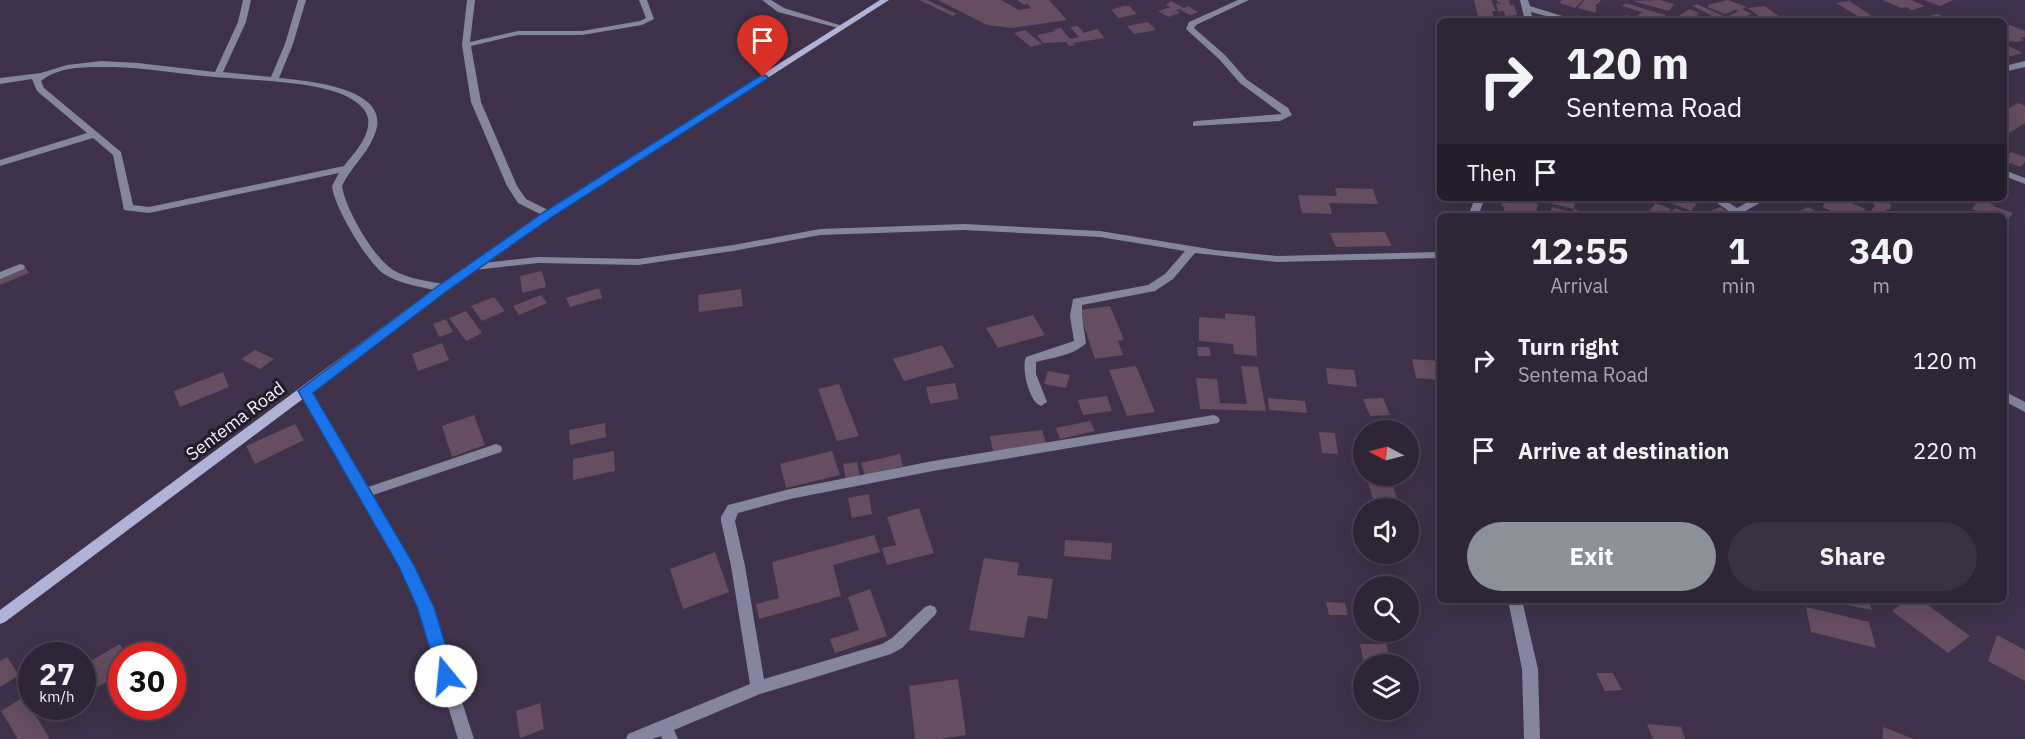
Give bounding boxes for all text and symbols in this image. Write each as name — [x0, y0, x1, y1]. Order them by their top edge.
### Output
pin — [737, 15, 788, 77]
icon: arrive — [746, 24, 779, 57]
text: 120 m — [1566, 36, 1689, 91]
icon: right — [1467, 42, 1545, 120]
text: Sentema Road — [1566, 89, 1742, 124]
icon: arrive — [1529, 156, 1562, 189]
text: Then — [1467, 158, 1517, 187]
text: 12:55 — [1530, 227, 1629, 274]
text: 1 — [1728, 227, 1750, 274]
text: 340 — [1849, 227, 1914, 274]
text: Arrival — [1550, 272, 1609, 299]
text: min — [1722, 272, 1756, 299]
text: m — [1873, 272, 1890, 299]
text: Turn right — [1518, 332, 1619, 361]
icon: right — [1467, 344, 1500, 377]
text: 120 m — [1913, 346, 1977, 375]
text: Sentema Road — [1518, 361, 1649, 388]
street label: Sentema Road — [181, 376, 289, 466]
north arrow — [1353, 420, 1419, 486]
map controls — [1353, 420, 1419, 720]
icon: arrive — [1467, 434, 1500, 467]
text: Arrive at destination — [1518, 436, 1729, 465]
text: 220 m — [1913, 436, 1977, 465]
button: sound — [1353, 498, 1419, 564]
button: Exit — [1467, 522, 1716, 591]
button: Share — [1728, 522, 1977, 591]
button: search — [1353, 576, 1419, 642]
speed limit sign: 30 — [108, 642, 186, 720]
position arrow — [414, 644, 478, 708]
text: 27 — [39, 654, 75, 693]
button: layers — [1353, 654, 1419, 720]
text: km/h — [39, 687, 75, 706]

